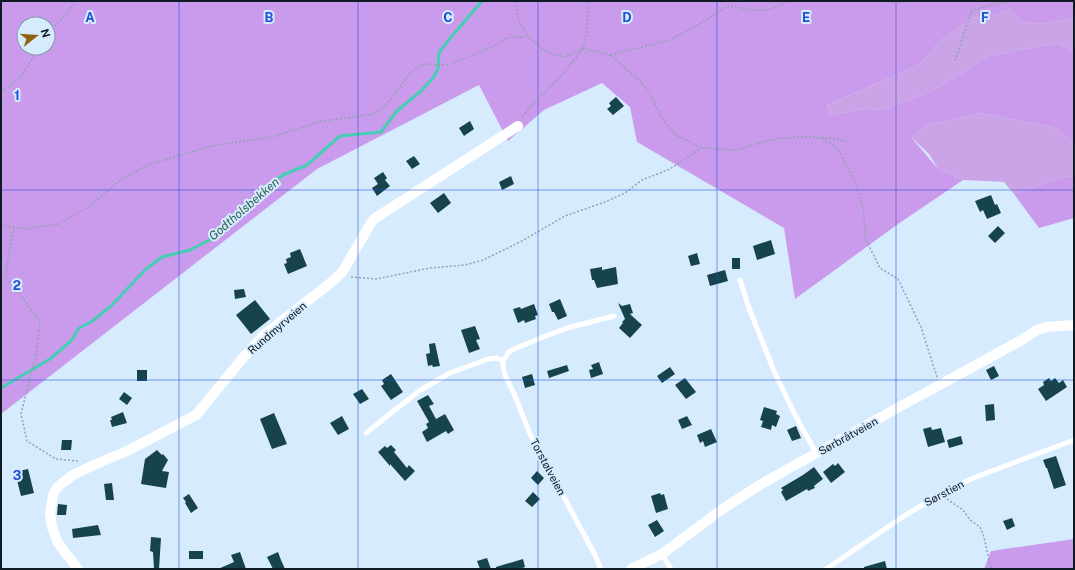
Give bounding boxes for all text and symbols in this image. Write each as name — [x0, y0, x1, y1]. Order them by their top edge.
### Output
text: A — [85, 10, 95, 25]
text: B — [265, 10, 274, 25]
text: C — [443, 10, 453, 25]
text: D — [622, 10, 632, 25]
text: E — [802, 10, 810, 25]
text: F — [981, 10, 989, 25]
north arrow — [16, 16, 56, 56]
text: N — [39, 27, 53, 39]
text: 1 — [14, 88, 20, 103]
water label: Godtholsbekken — [206, 175, 282, 243]
text: 2 — [13, 278, 21, 293]
street label: Rundmyrveien — [245, 299, 309, 357]
street label: Sørbråtveien — [816, 415, 880, 457]
street label: Torstølveien — [528, 437, 568, 497]
text: 3 — [13, 468, 22, 483]
street label: Sørstien — [922, 478, 966, 508]

